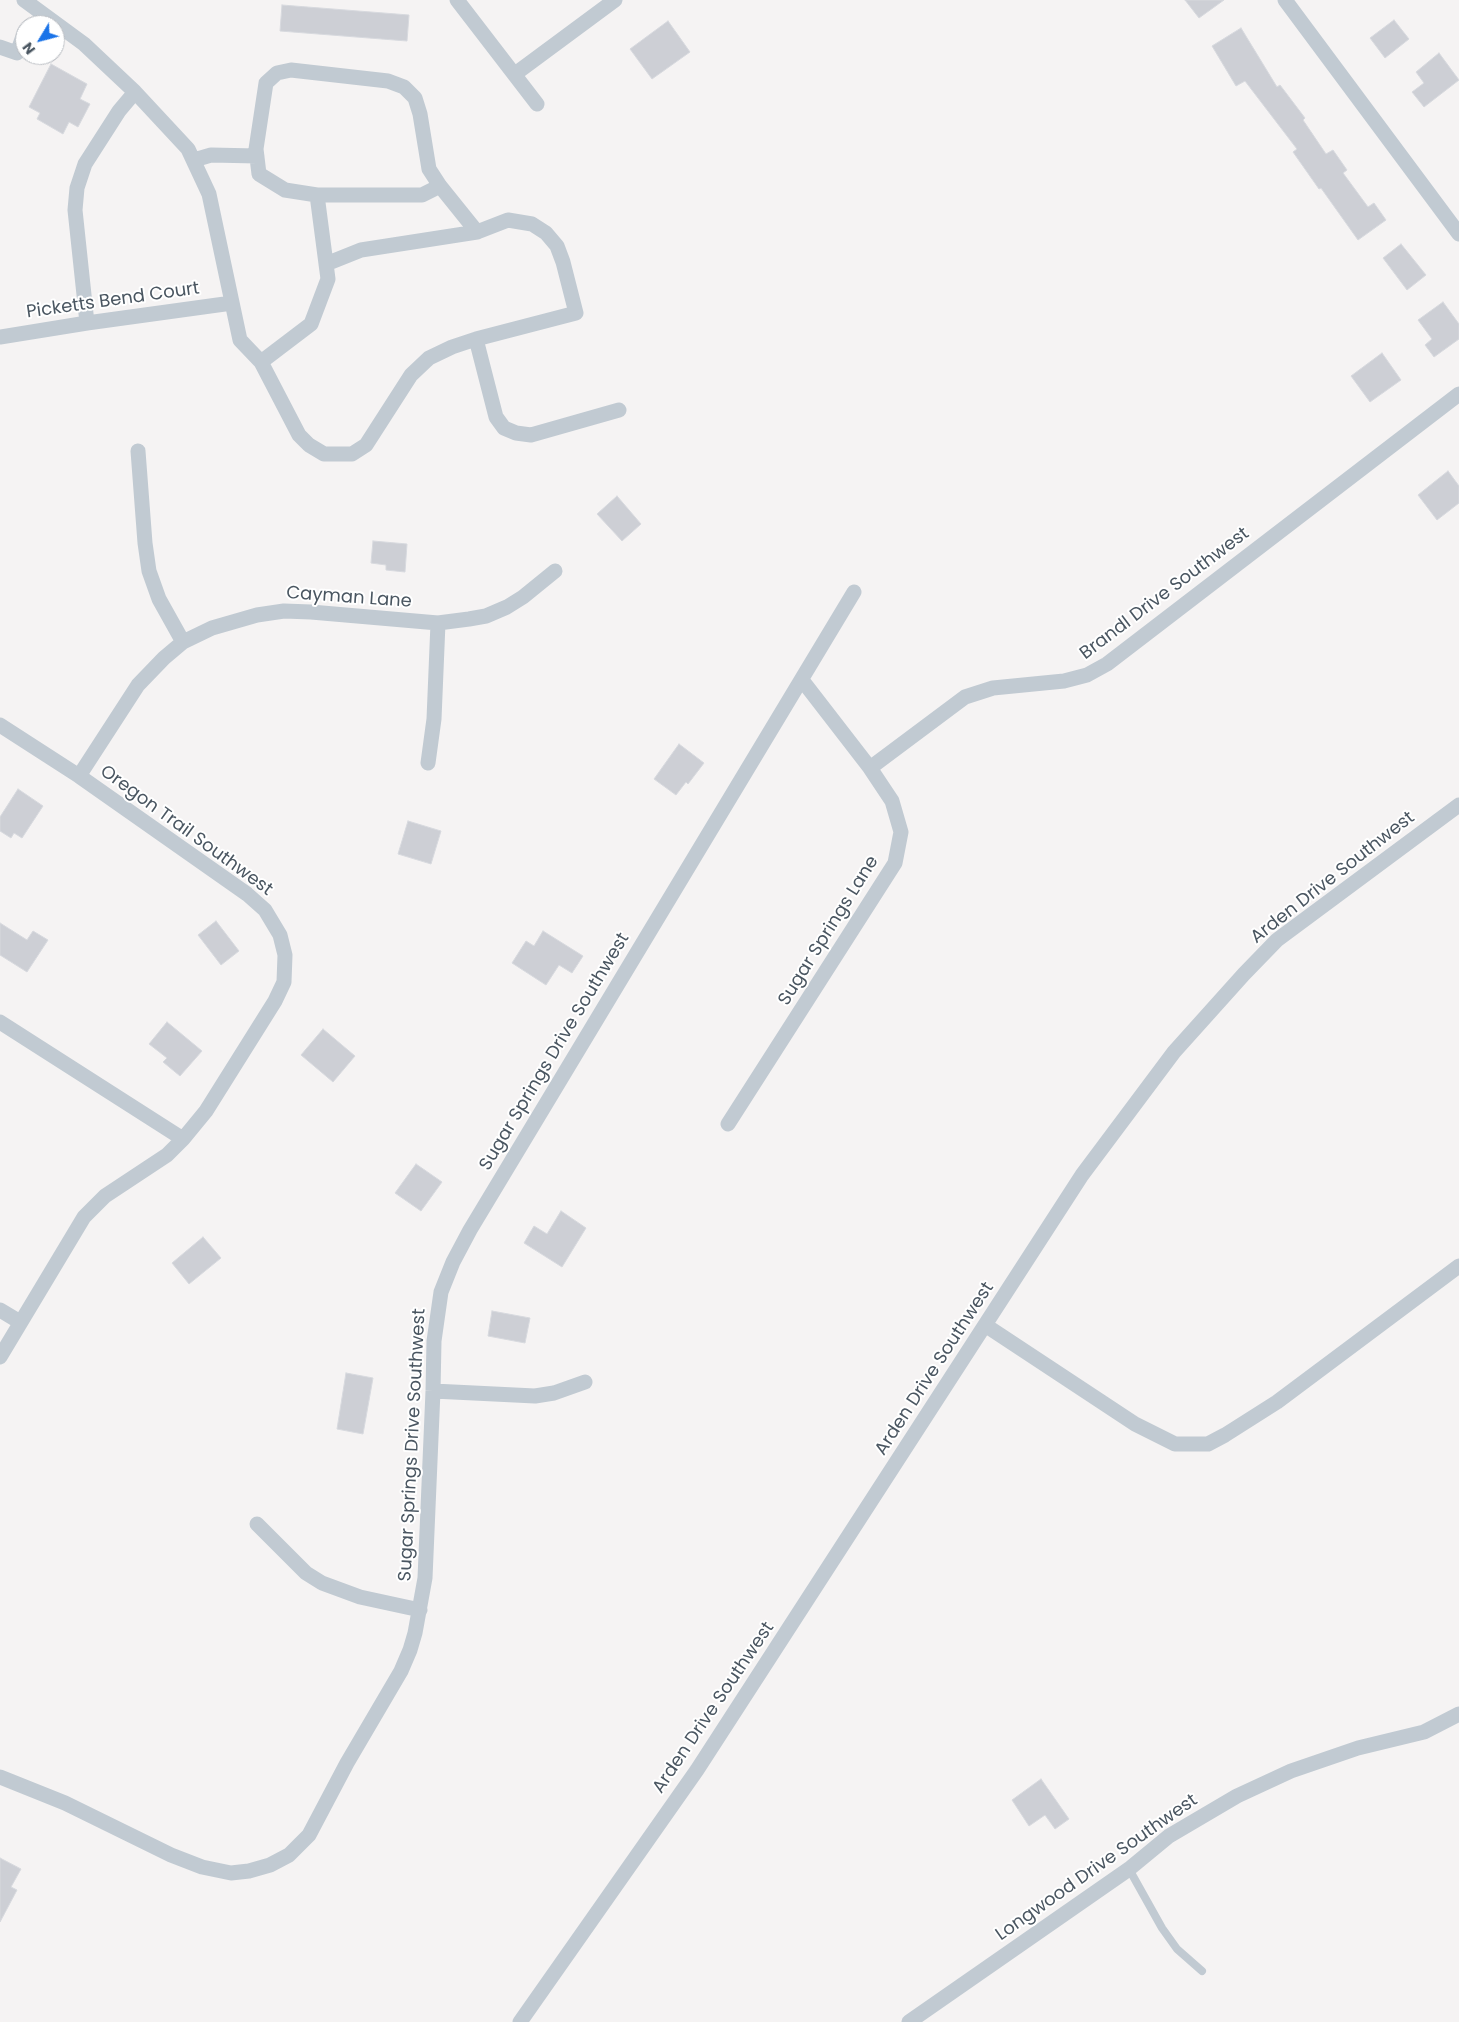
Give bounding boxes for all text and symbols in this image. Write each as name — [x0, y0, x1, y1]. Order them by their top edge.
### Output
north arrow — [15, 15, 65, 65]
text: N — [18, 38, 40, 59]
street label: Picketts Bend Court — [25, 278, 201, 324]
street label: Brandl Drive Southwest — [1076, 523, 1254, 665]
street label: Cayman Lane — [285, 583, 413, 613]
street label: Oregon Trail Southwest — [96, 761, 276, 901]
street label: Arden Drive Southwest — [1247, 807, 1419, 949]
street label: Sugar Springs Lane — [774, 852, 884, 1010]
street label: Sugar Springs Drive Southwest — [475, 929, 635, 1175]
street label: Arden Drive Southwest — [871, 1278, 999, 1460]
street label: Sugar Springs Drive Southwest — [395, 1308, 431, 1582]
street label: Arden Drive Southwest — [649, 1618, 779, 1798]
street label: Longwood Drive Southwest — [992, 1790, 1202, 1946]

